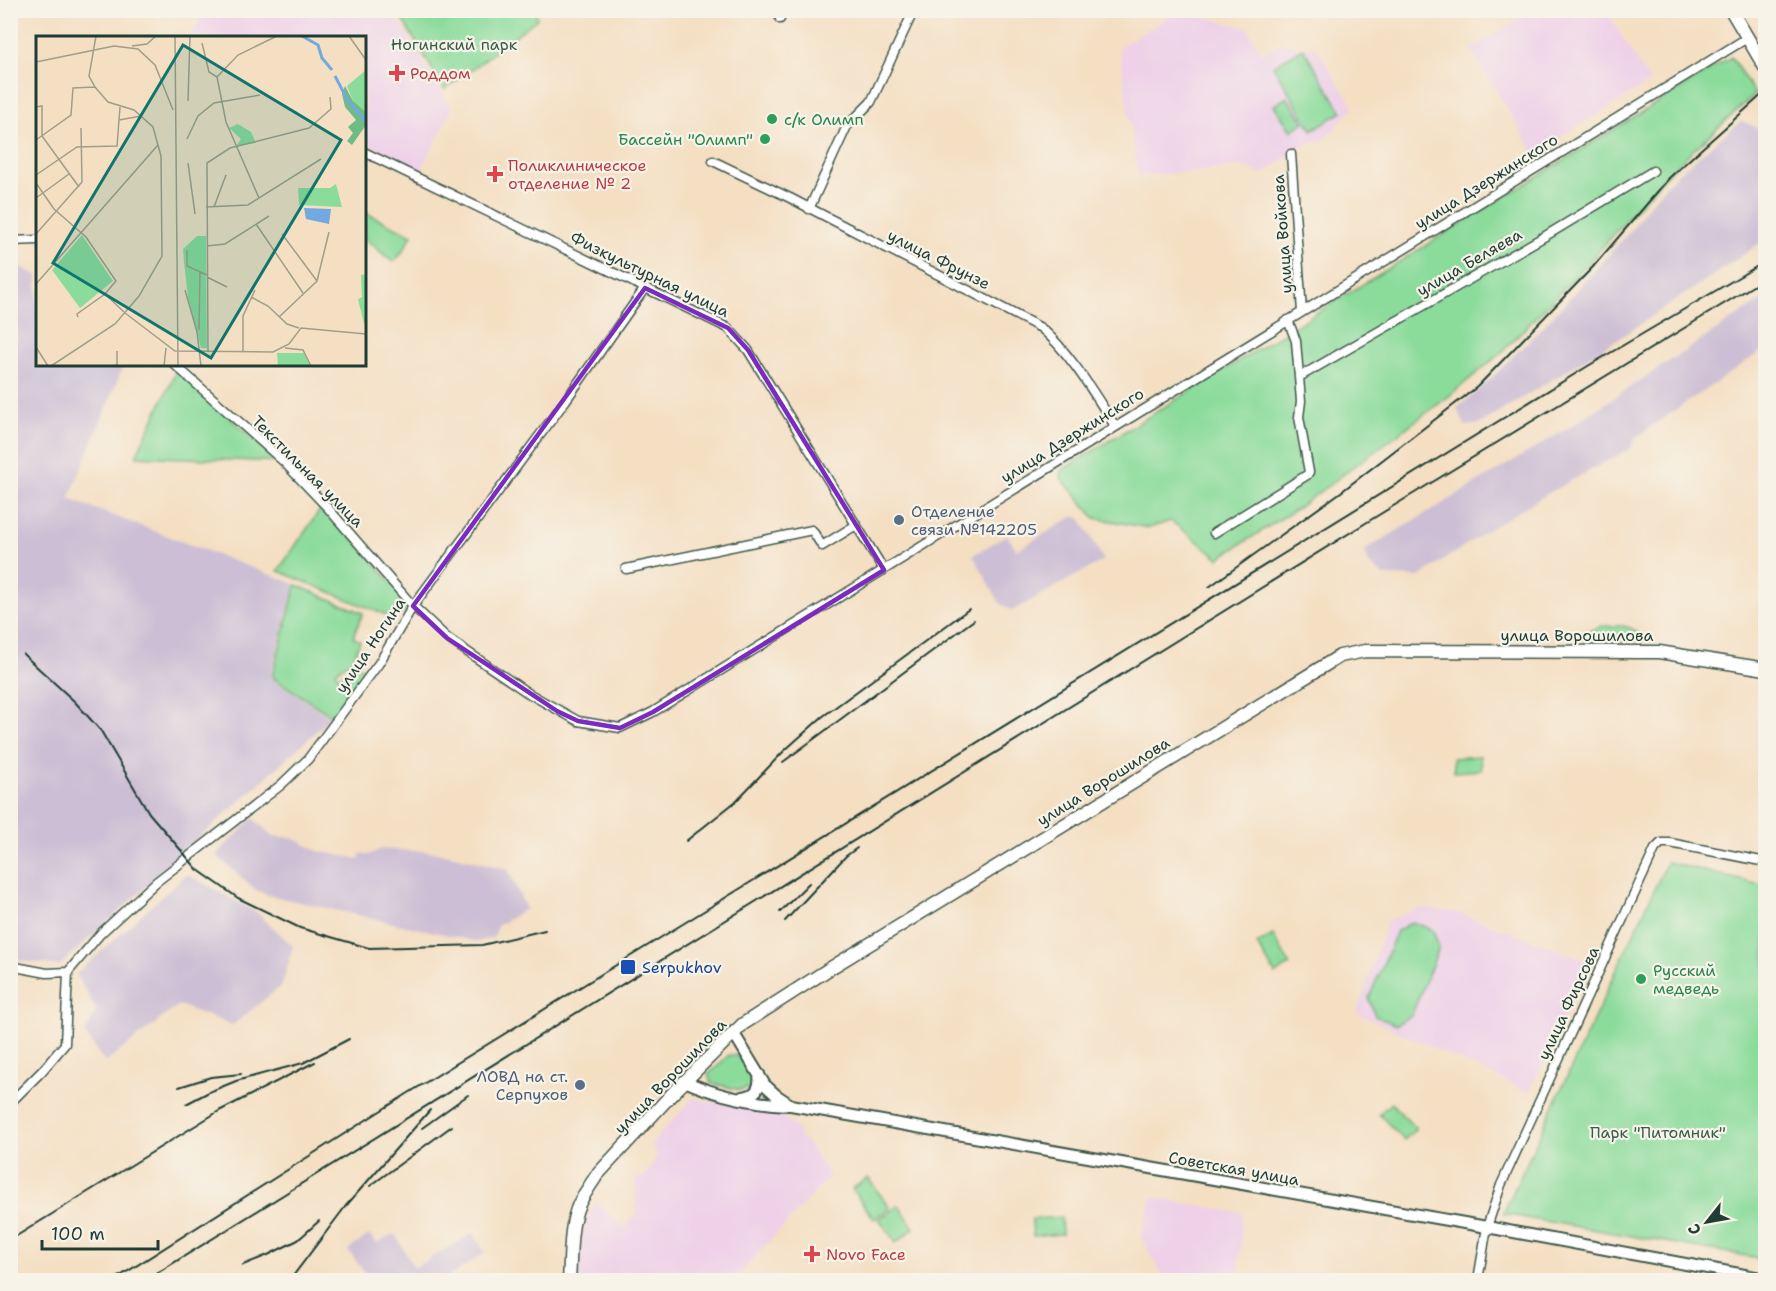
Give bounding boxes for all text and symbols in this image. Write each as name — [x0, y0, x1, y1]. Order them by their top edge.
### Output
park label: Ногинский парк — [391, 34, 518, 55]
inset map — [36, 36, 366, 366]
place label: Роддом — [410, 63, 470, 84]
marker: Роддом — [388, 64, 406, 82]
place label: с/к Олимп — [784, 109, 864, 130]
marker: с/к Олимп — [765, 112, 779, 126]
place label: Бассейн "Олимп" — [618, 129, 753, 150]
street label: улица Дзержинского — [1411, 129, 1562, 234]
marker: Бассейн "Олимп" — [758, 132, 772, 146]
place label: Поликлиническое отделение № 2 — [508, 155, 647, 194]
marker: Поликлиническое отделение № 2 — [486, 165, 504, 183]
street label: улица Войкова — [1268, 174, 1297, 294]
street label: улица Беляева — [1413, 224, 1526, 301]
street label: улица Фрунзе — [884, 225, 994, 294]
street label: Физкультурная улица — [567, 227, 733, 322]
street label: улица Дзержинского — [997, 383, 1148, 488]
street label: Текстильная улица — [247, 411, 368, 532]
place label: Отделение связи №142205 — [911, 501, 1037, 540]
marker: Отделение связи №142205 — [892, 513, 906, 527]
street label: улица Ногина — [331, 593, 410, 697]
street label: улица Ворошилова — [1501, 625, 1653, 646]
street label: улица Ворошилова — [1033, 732, 1174, 831]
street label: улица Фирсова — [1533, 943, 1604, 1063]
place label: Serpukhov — [642, 957, 722, 978]
marker: Serpukhov — [619, 958, 637, 976]
place label: Русский медведь — [1653, 960, 1719, 999]
marker: Русский медведь — [1634, 972, 1648, 986]
street label: улица Ворошилова — [610, 1014, 731, 1139]
place label: ЛОВД на ст. Серпухов — [476, 1066, 568, 1105]
marker: ЛОВД на ст. Серпухов — [573, 1078, 587, 1092]
park label: Парк "Питомник" — [1590, 1122, 1726, 1143]
street label: Советская улица — [1167, 1147, 1301, 1190]
north arrow — [1677, 1192, 1737, 1252]
scale bar — [42, 1213, 158, 1251]
text: С — [1683, 1220, 1706, 1239]
text: 100 m — [51, 1222, 105, 1246]
place label: Novo Face — [826, 1244, 906, 1265]
marker: Novo Face — [803, 1245, 821, 1263]

